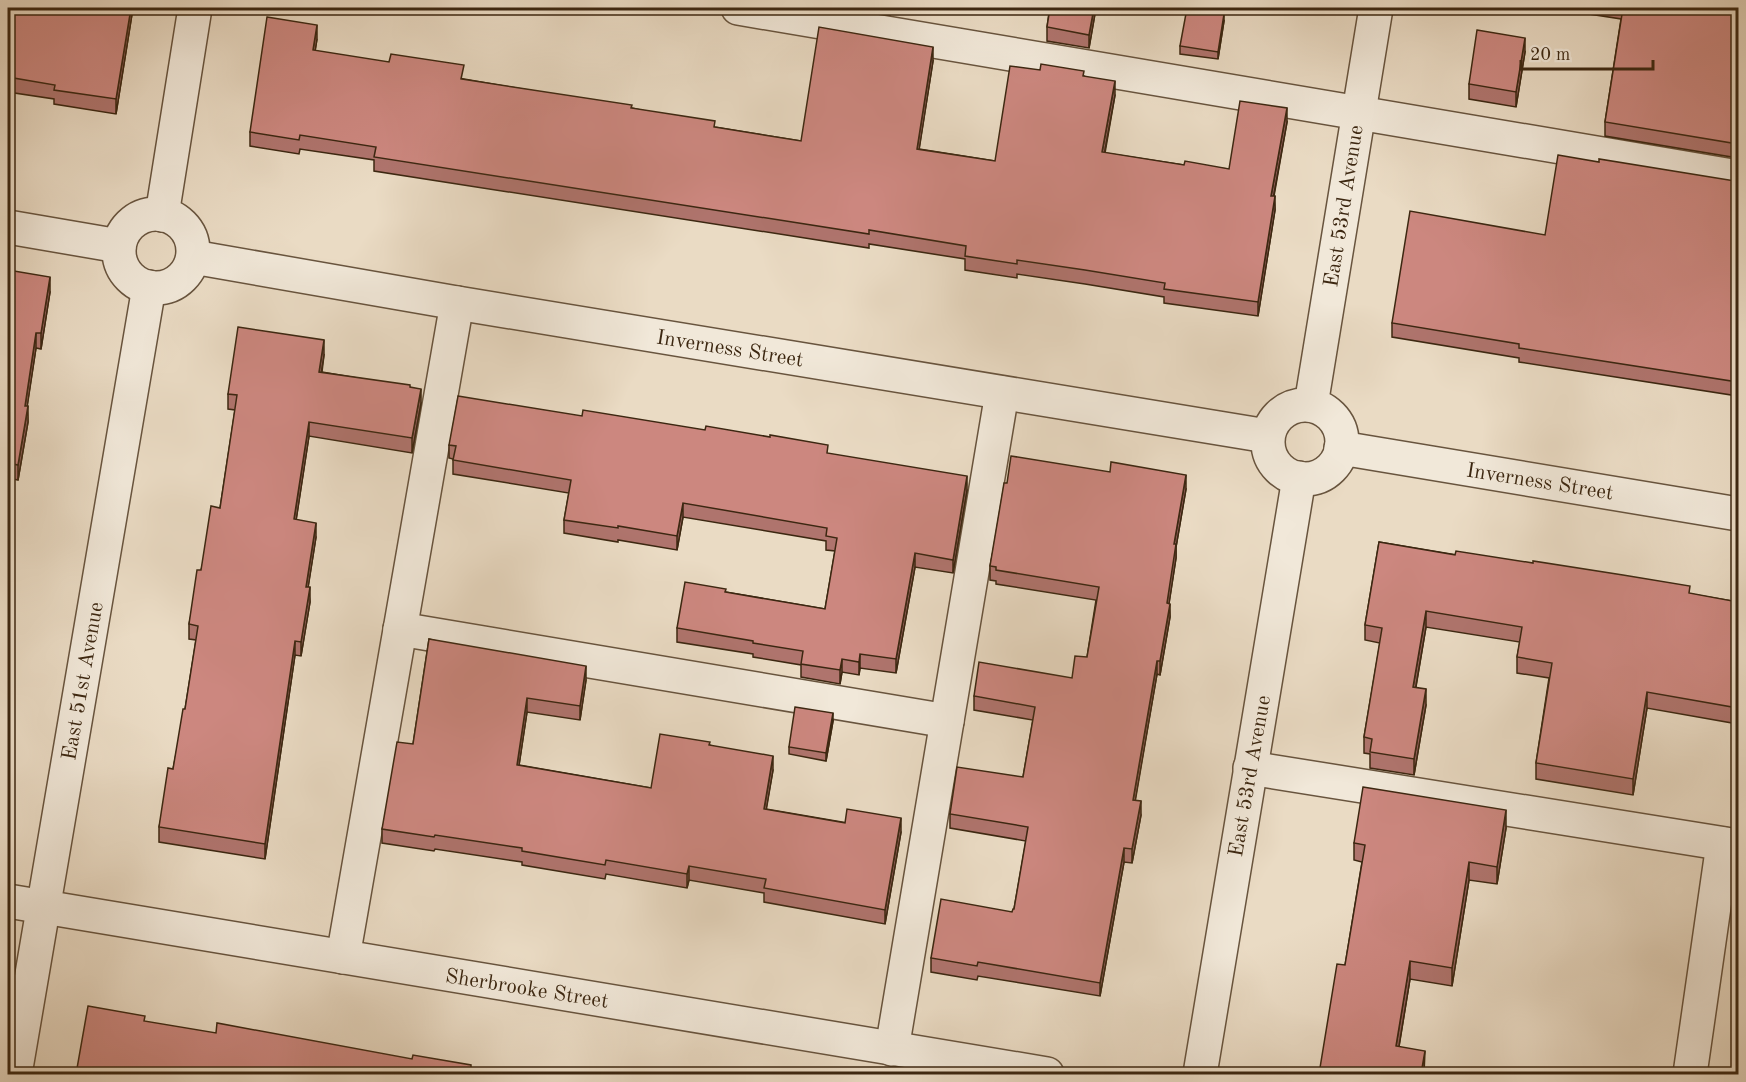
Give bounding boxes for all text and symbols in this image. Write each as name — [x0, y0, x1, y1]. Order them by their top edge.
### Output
scale bar — [1521, 33, 1653, 71]
text: 20 m — [1530, 46, 1570, 64]
street label: East 53rd Avenue — [1321, 124, 1368, 289]
street label: Inverness Street — [655, 327, 805, 371]
street label: Inverness Street — [1465, 460, 1615, 504]
street label: East 51st Avenue — [59, 600, 108, 762]
street label: East 53rd Avenue — [1226, 694, 1275, 859]
street label: Sherbrooke Street — [444, 966, 610, 1013]

